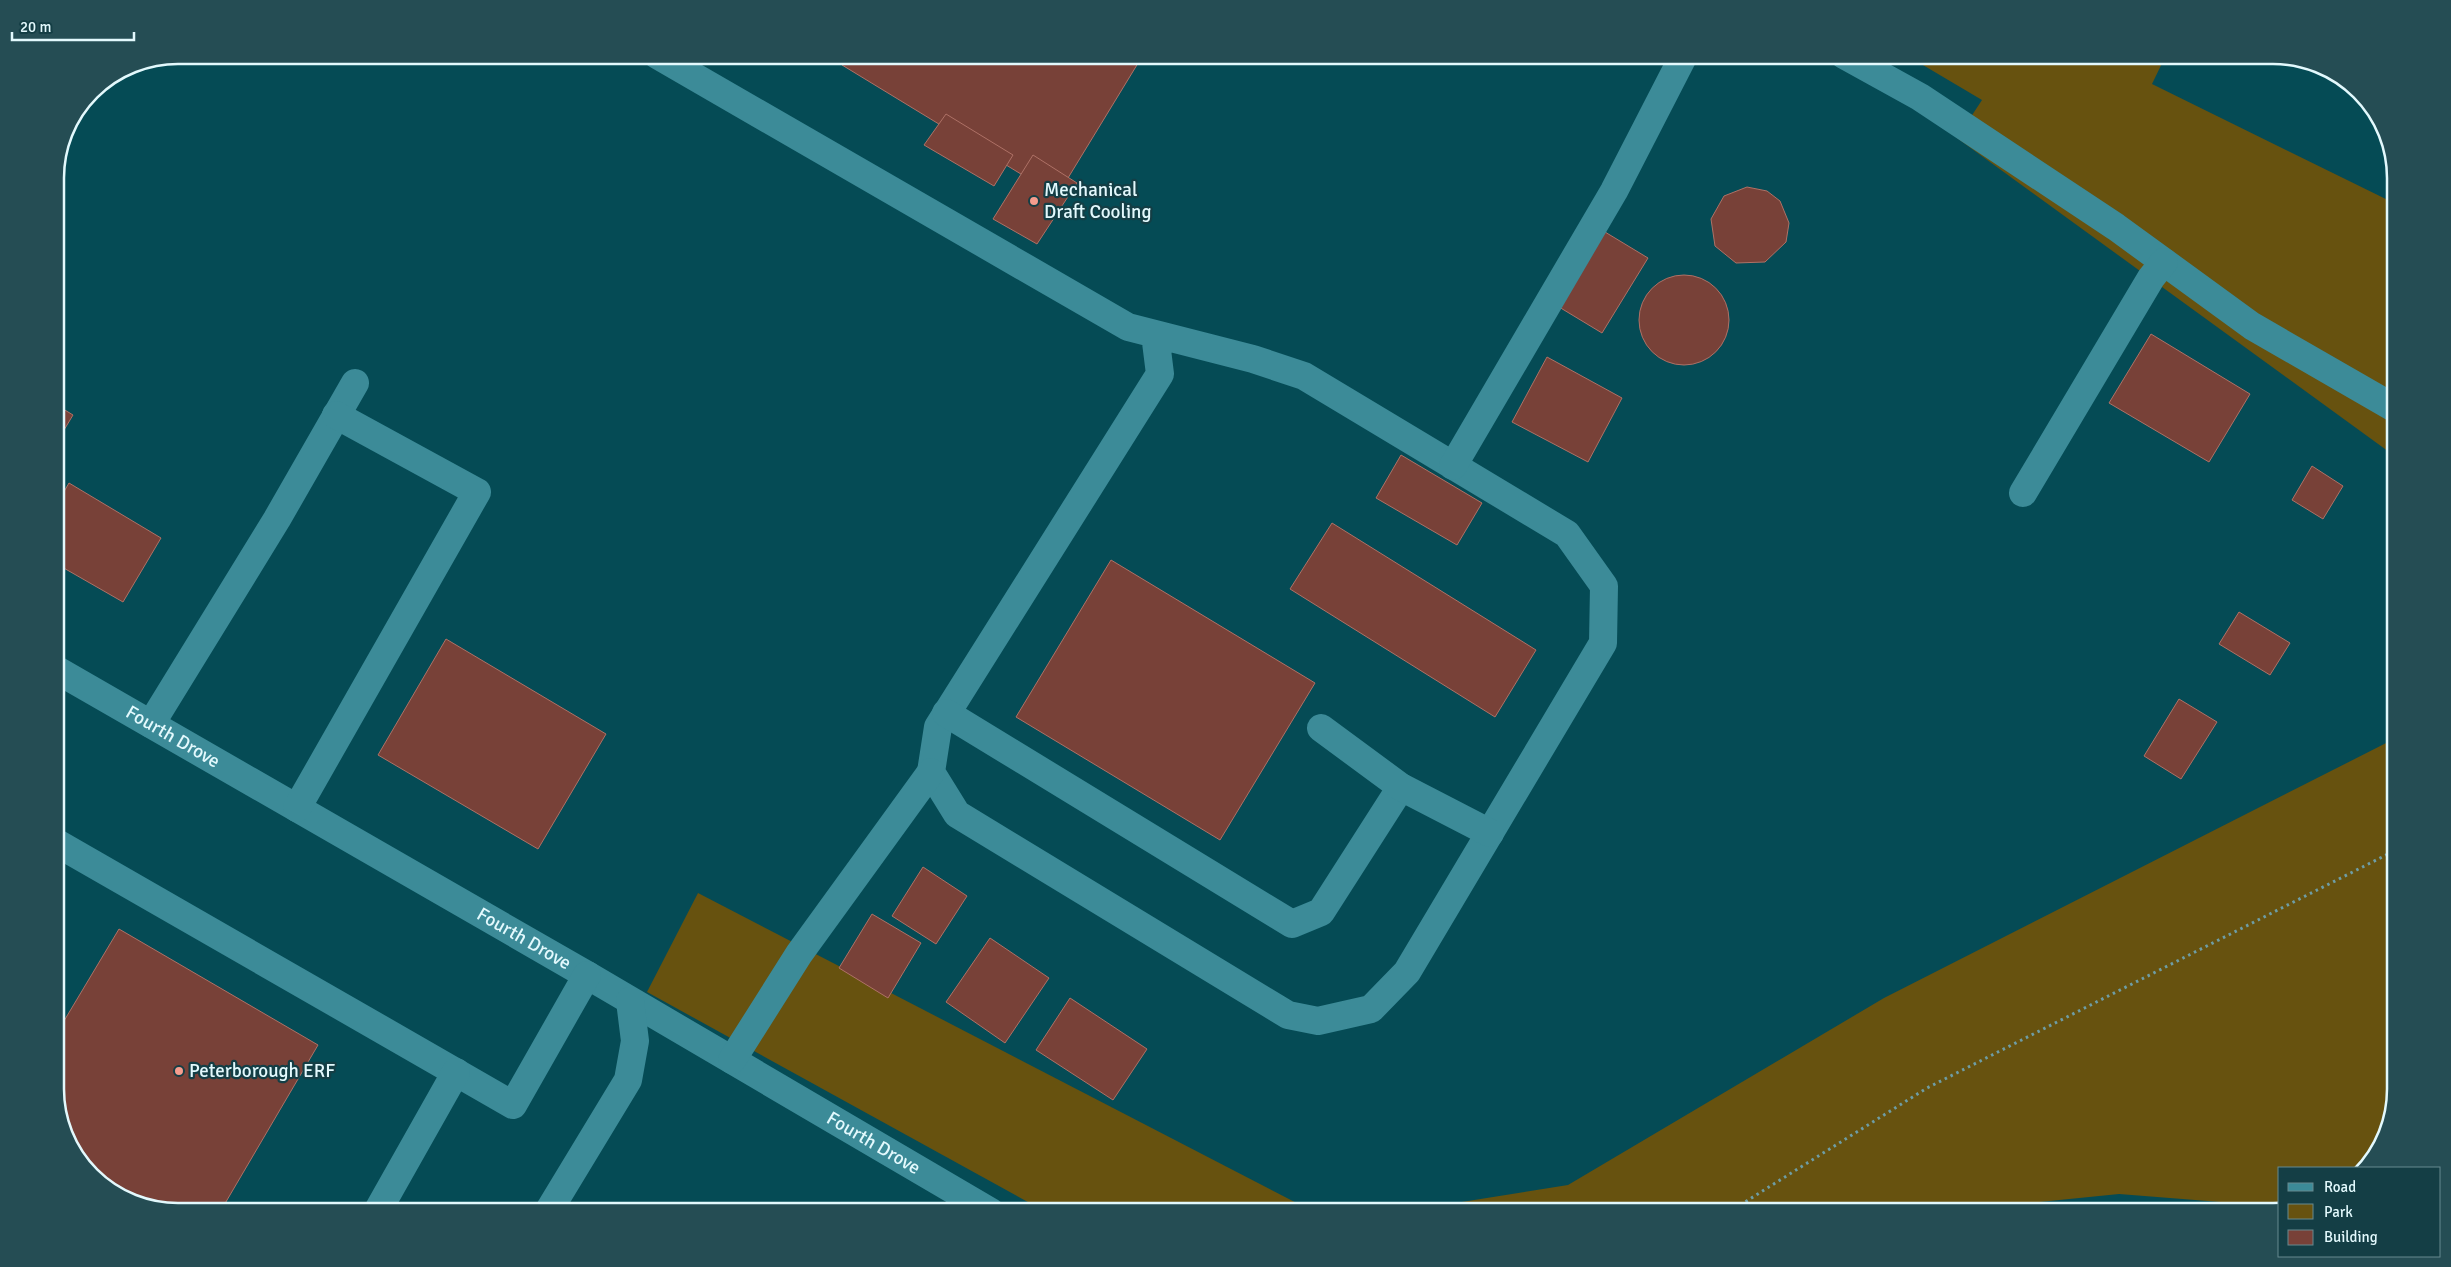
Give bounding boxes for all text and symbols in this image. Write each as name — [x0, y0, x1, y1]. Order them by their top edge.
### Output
scale bar — [12, 10, 135, 42]
text: 20 m — [20, 18, 51, 36]
place label: Mechanical Draft Cooling — [1044, 178, 1152, 224]
marker: Mechanical Draft Cooling — [1028, 195, 1040, 207]
street label: Fourth Drove — [121, 700, 224, 773]
street label: Fourth Drove — [473, 902, 575, 975]
place label: Peterborough ERF — [189, 1059, 335, 1083]
marker: Peterborough ERF — [173, 1065, 185, 1077]
street label: Fourth Drove — [822, 1106, 925, 1180]
legend — [2278, 1167, 2441, 1257]
text: Road — [2324, 1178, 2356, 1196]
text: Park — [2324, 1203, 2353, 1221]
text: Building — [2324, 1228, 2378, 1246]

